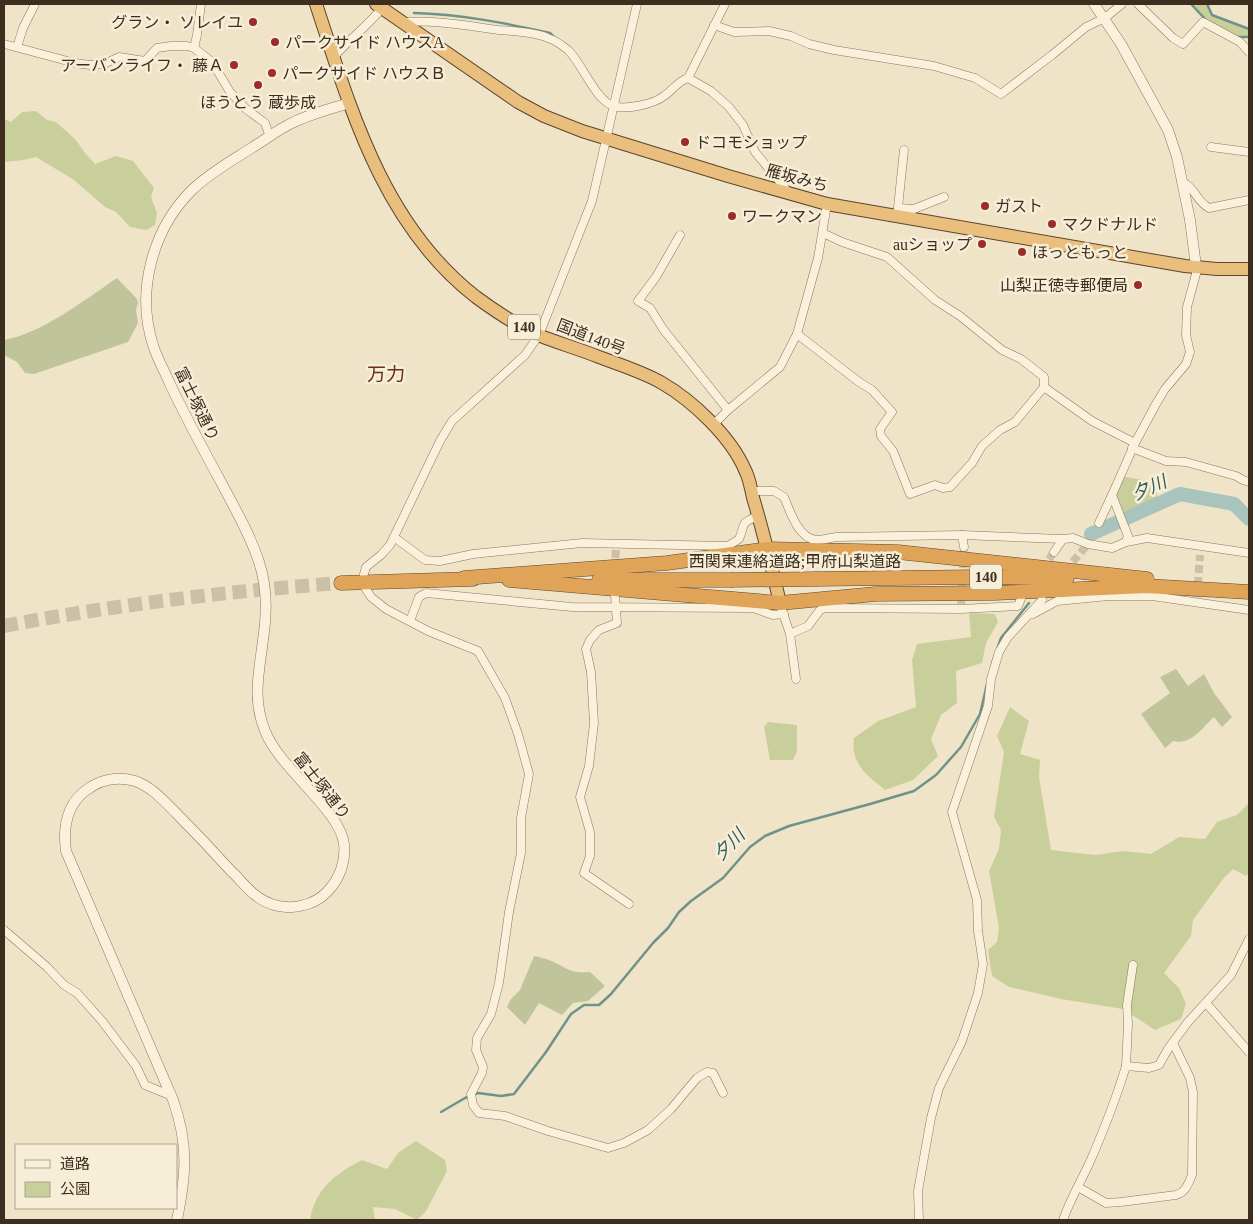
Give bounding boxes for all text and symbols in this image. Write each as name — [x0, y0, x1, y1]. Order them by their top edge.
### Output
place label: グラン・ ソレイユ — [111, 14, 243, 31]
marker: グラン・ ソレイユ — [247, 16, 259, 28]
place label: パークサイド ハウスA — [285, 34, 445, 51]
marker: パークサイド ハウスA — [269, 36, 281, 48]
place label: アーバンライフ・ 藤Ａ — [60, 57, 224, 74]
marker: アーバンライフ・ 藤Ａ — [228, 59, 240, 71]
place label: パークサイド ハウスＢ — [282, 65, 446, 82]
marker: パークサイド ハウスＢ — [266, 67, 278, 79]
marker: ほうとう 蔵歩成 — [252, 79, 264, 91]
place label: ほうとう 蔵歩成 — [200, 94, 316, 111]
place label: ドコモショップ — [695, 134, 807, 151]
marker: ドコモショップ — [679, 136, 691, 148]
street label: 雁坂みち — [764, 162, 830, 194]
place label: ガスト — [995, 198, 1043, 215]
marker: ガスト — [979, 200, 991, 212]
place label: ワークマン — [742, 208, 822, 225]
marker: ワークマン — [726, 210, 738, 222]
place label: マクドナルド — [1062, 216, 1158, 233]
marker: マクドナルド — [1046, 218, 1058, 230]
place label: auショップ — [893, 236, 972, 253]
marker: auショップ — [976, 238, 988, 250]
place label: ほっともっと — [1032, 244, 1128, 261]
marker: ほっともっと — [1016, 246, 1028, 258]
place label: 山梨正徳寺郵便局 — [1000, 277, 1128, 294]
marker: 山梨正徳寺郵便局 — [1132, 279, 1144, 291]
road number: 140 — [508, 314, 540, 340]
street label: 国道140号 — [554, 316, 628, 358]
street label: 富士塚通り — [172, 364, 222, 444]
district label: 万力 — [367, 364, 405, 385]
water label: 夕川 — [1128, 471, 1171, 504]
street label: 西関東連絡道路;甲府山梨道路 — [689, 553, 901, 570]
road number: 140 — [970, 564, 1002, 590]
street label: 富士塚通り — [291, 749, 353, 823]
water label: 夕川 — [709, 824, 750, 865]
legend — [15, 1144, 178, 1209]
text: 道路 — [60, 1156, 90, 1172]
text: 公園 — [60, 1181, 90, 1197]

